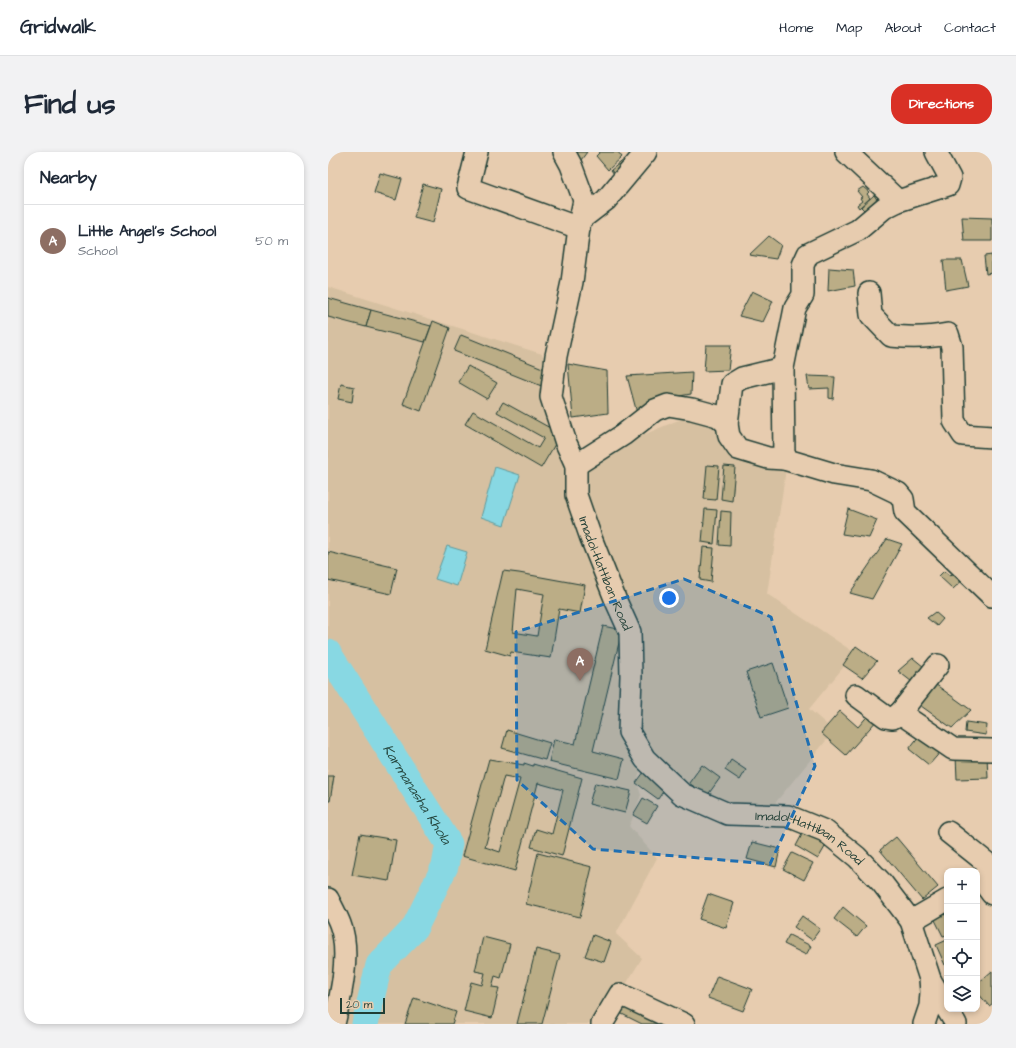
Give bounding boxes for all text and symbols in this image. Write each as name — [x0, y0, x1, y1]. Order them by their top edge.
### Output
text: Gridwalk — [20, 14, 96, 41]
text: Home — [779, 18, 814, 38]
text: Map — [836, 18, 862, 38]
text: About — [884, 18, 922, 38]
text: Contact — [944, 18, 996, 38]
button: Directions — [891, 84, 992, 124]
text: Find us — [24, 85, 115, 124]
text: Nearby — [40, 166, 97, 190]
text: Little Angel's School — [78, 221, 216, 242]
text: A — [49, 232, 57, 250]
text: 50 m — [255, 232, 288, 250]
text: School — [78, 242, 118, 260]
street label: Imadol-Hattiban Road — [574, 514, 636, 634]
your location — [659, 588, 679, 608]
pin: A — [567, 648, 593, 681]
water label: Karmanasha Khola — [377, 741, 456, 849]
street label: Imadol-Hattiban Road — [755, 807, 868, 869]
map controls — [944, 868, 980, 1012]
button: + — [944, 868, 980, 904]
button: − — [944, 904, 980, 940]
button: locate — [944, 940, 980, 976]
button: layers — [944, 976, 980, 1012]
scale bar — [340, 996, 385, 1015]
text: 20 m — [346, 997, 372, 1012]

